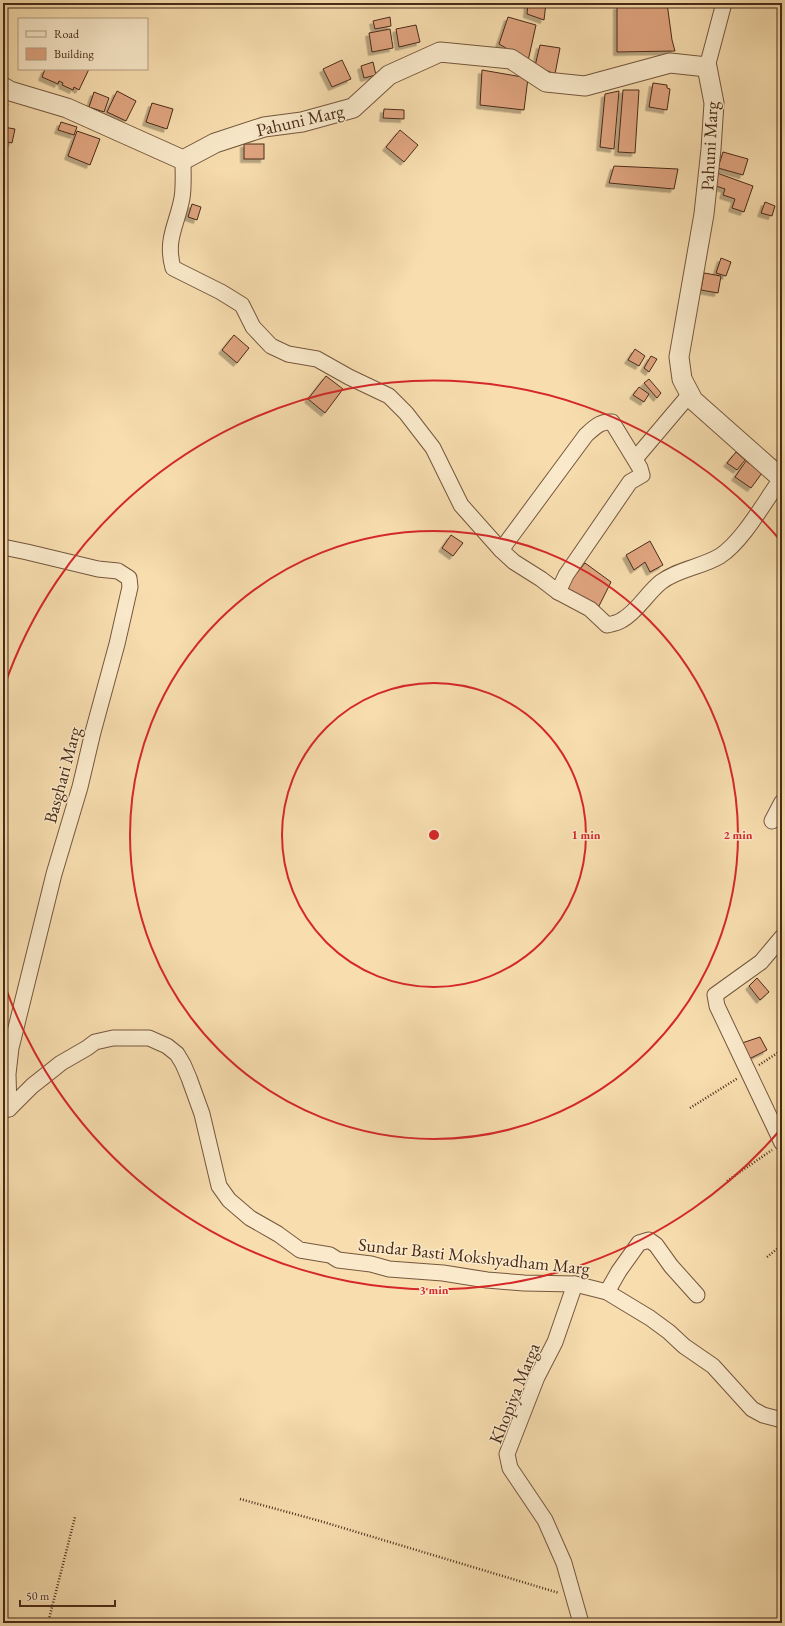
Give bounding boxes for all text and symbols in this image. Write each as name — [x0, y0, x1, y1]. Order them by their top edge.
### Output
legend — [18, 18, 148, 70]
text: Road — [54, 26, 80, 42]
text: Building — [54, 46, 95, 62]
street label: Pahuni Marg — [254, 99, 346, 141]
street label: Pahuni Marg — [695, 101, 723, 191]
street label: Basghari Marg — [38, 724, 86, 826]
text: 1 min — [571, 827, 601, 843]
text: 2 min — [723, 827, 753, 843]
centre of rings — [427, 828, 441, 842]
street label: Sundar Basti Mokshyadham Marg — [357, 1232, 591, 1280]
text: 3 min — [419, 1282, 449, 1298]
street label: Khopiya Marga — [483, 1338, 545, 1447]
scale bar — [20, 1582, 115, 1608]
text: 50 m — [26, 1588, 50, 1604]

